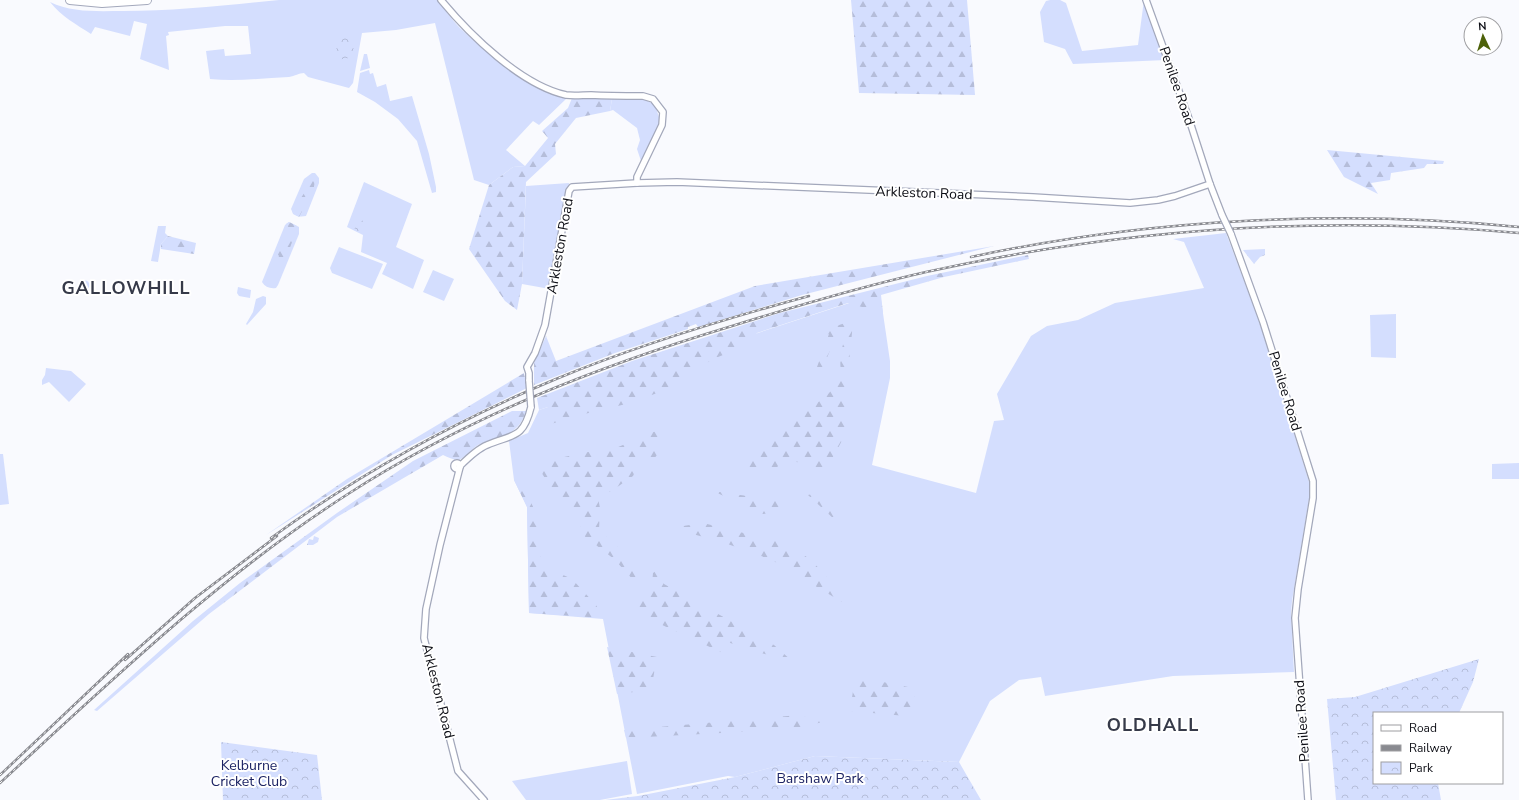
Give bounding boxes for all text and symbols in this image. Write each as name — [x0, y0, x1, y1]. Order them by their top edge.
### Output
north arrow — [1463, 16, 1503, 56]
text: N — [1478, 19, 1487, 34]
street label: Penilee Road — [1155, 44, 1199, 128]
street label: Arkleston Road — [875, 182, 973, 204]
street label: Arkleston Road — [542, 197, 578, 295]
district label: GALLOWHILL — [61, 276, 191, 300]
street label: Penilee Road — [1264, 349, 1306, 433]
street label: Arkleston Road — [417, 642, 459, 740]
street label: Penilee Road — [1290, 679, 1314, 763]
legend — [1373, 712, 1503, 784]
district label: OLDHALL — [1107, 713, 1199, 737]
text: Road — [1409, 720, 1437, 736]
text: Railway — [1409, 740, 1453, 756]
park label: Kelburne Cricket Club — [211, 756, 287, 791]
text: Park — [1409, 760, 1434, 776]
park label: Barshaw Park — [776, 769, 865, 788]

